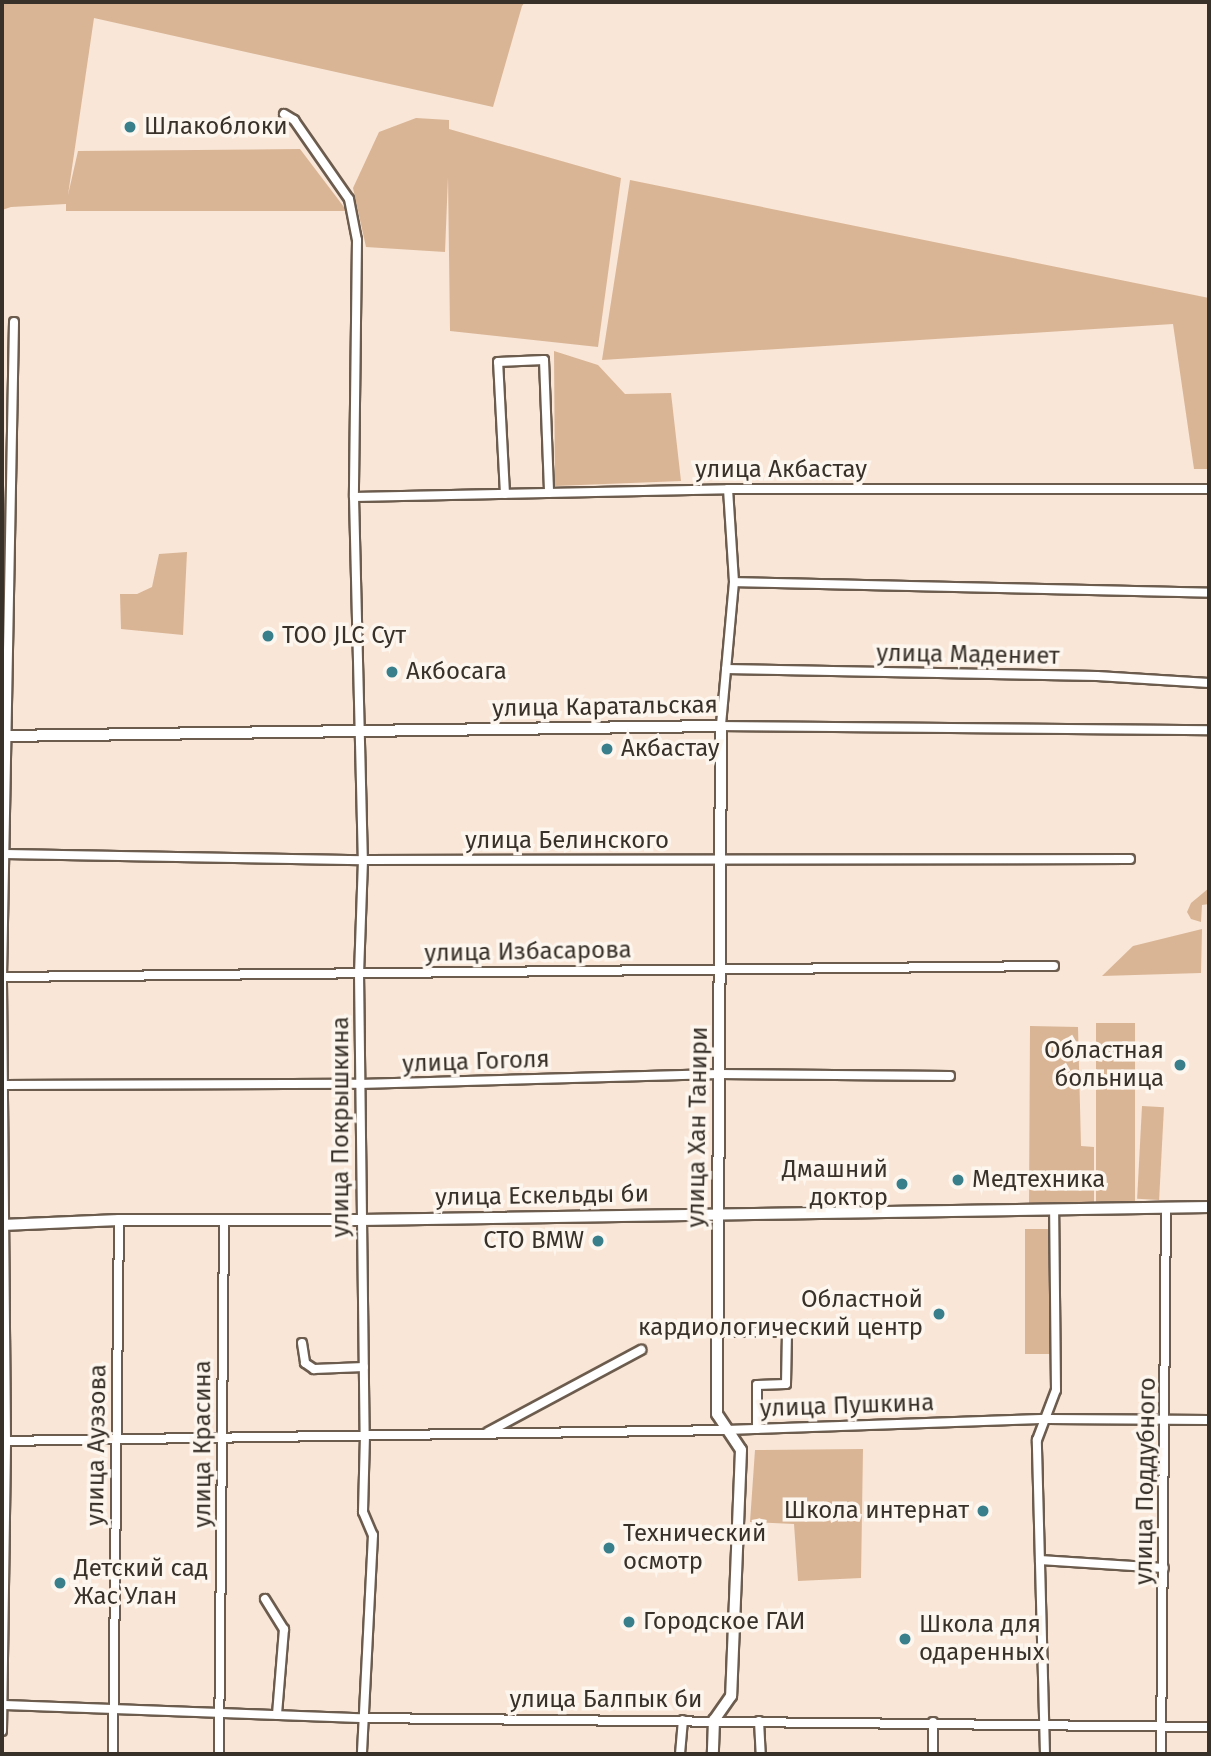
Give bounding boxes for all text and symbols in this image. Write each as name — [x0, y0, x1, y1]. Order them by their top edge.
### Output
place label: Шлакоблоки — [144, 113, 288, 141]
marker: Шлакоблоки — [122, 119, 138, 135]
street label: улица Акбастау — [695, 456, 867, 484]
place label: ТОО JLC Сут — [282, 622, 406, 650]
marker: ТОО JLC Сут — [260, 628, 276, 644]
street label: улица Мадениет — [876, 639, 1060, 671]
place label: Акбосага — [406, 658, 507, 686]
marker: Акбосага — [384, 664, 400, 680]
street label: улица Каратальская — [492, 691, 718, 723]
place label: Акбастау — [621, 735, 720, 763]
marker: Акбастау — [599, 741, 615, 757]
street label: улица Белинского — [465, 827, 669, 855]
street label: улица Избасарова — [424, 936, 632, 968]
street label: улица Покрышкина — [327, 1016, 355, 1238]
street label: улица Хан Танири — [682, 1026, 714, 1228]
place label: Областная больница — [1044, 1037, 1164, 1093]
street label: улица Гоголя — [402, 1045, 550, 1079]
marker: Областная больница — [1170, 1055, 1190, 1075]
place label: Дмашний доктор — [782, 1156, 888, 1212]
place label: Медтехника — [972, 1166, 1105, 1194]
marker: Медтехника — [950, 1172, 966, 1188]
marker: Дмашний доктор — [894, 1176, 910, 1192]
street label: улица Ескельды би — [435, 1180, 649, 1212]
place label: СТО BMW — [483, 1227, 584, 1255]
marker: СТО BMW — [590, 1233, 606, 1249]
place label: Областной кардиологический центр — [638, 1286, 923, 1342]
marker: Областной кардиологический центр — [929, 1304, 949, 1324]
street label: улица Красина — [189, 1360, 217, 1528]
street label: улица Ауэзова — [81, 1364, 113, 1526]
street label: улица Поддубного — [1130, 1377, 1162, 1585]
street label: улица Пушкина — [759, 1389, 935, 1423]
place label: Школа интернат — [784, 1497, 969, 1525]
marker: Школа интернат — [975, 1503, 991, 1519]
place label: Технический осмотр — [623, 1520, 766, 1576]
marker: Технический осмотр — [601, 1540, 617, 1556]
place label: Детский сад Жас Улан — [74, 1555, 208, 1611]
marker: Детский сад Жас Улан — [52, 1575, 68, 1591]
place label: Городское ГАИ — [643, 1608, 805, 1636]
place label: Школа для одаренных — [919, 1611, 1044, 1667]
marker: Городское ГАИ — [621, 1614, 637, 1630]
marker: Школа для одаренных — [897, 1631, 913, 1647]
street label: улица Балпык би — [510, 1686, 702, 1714]

